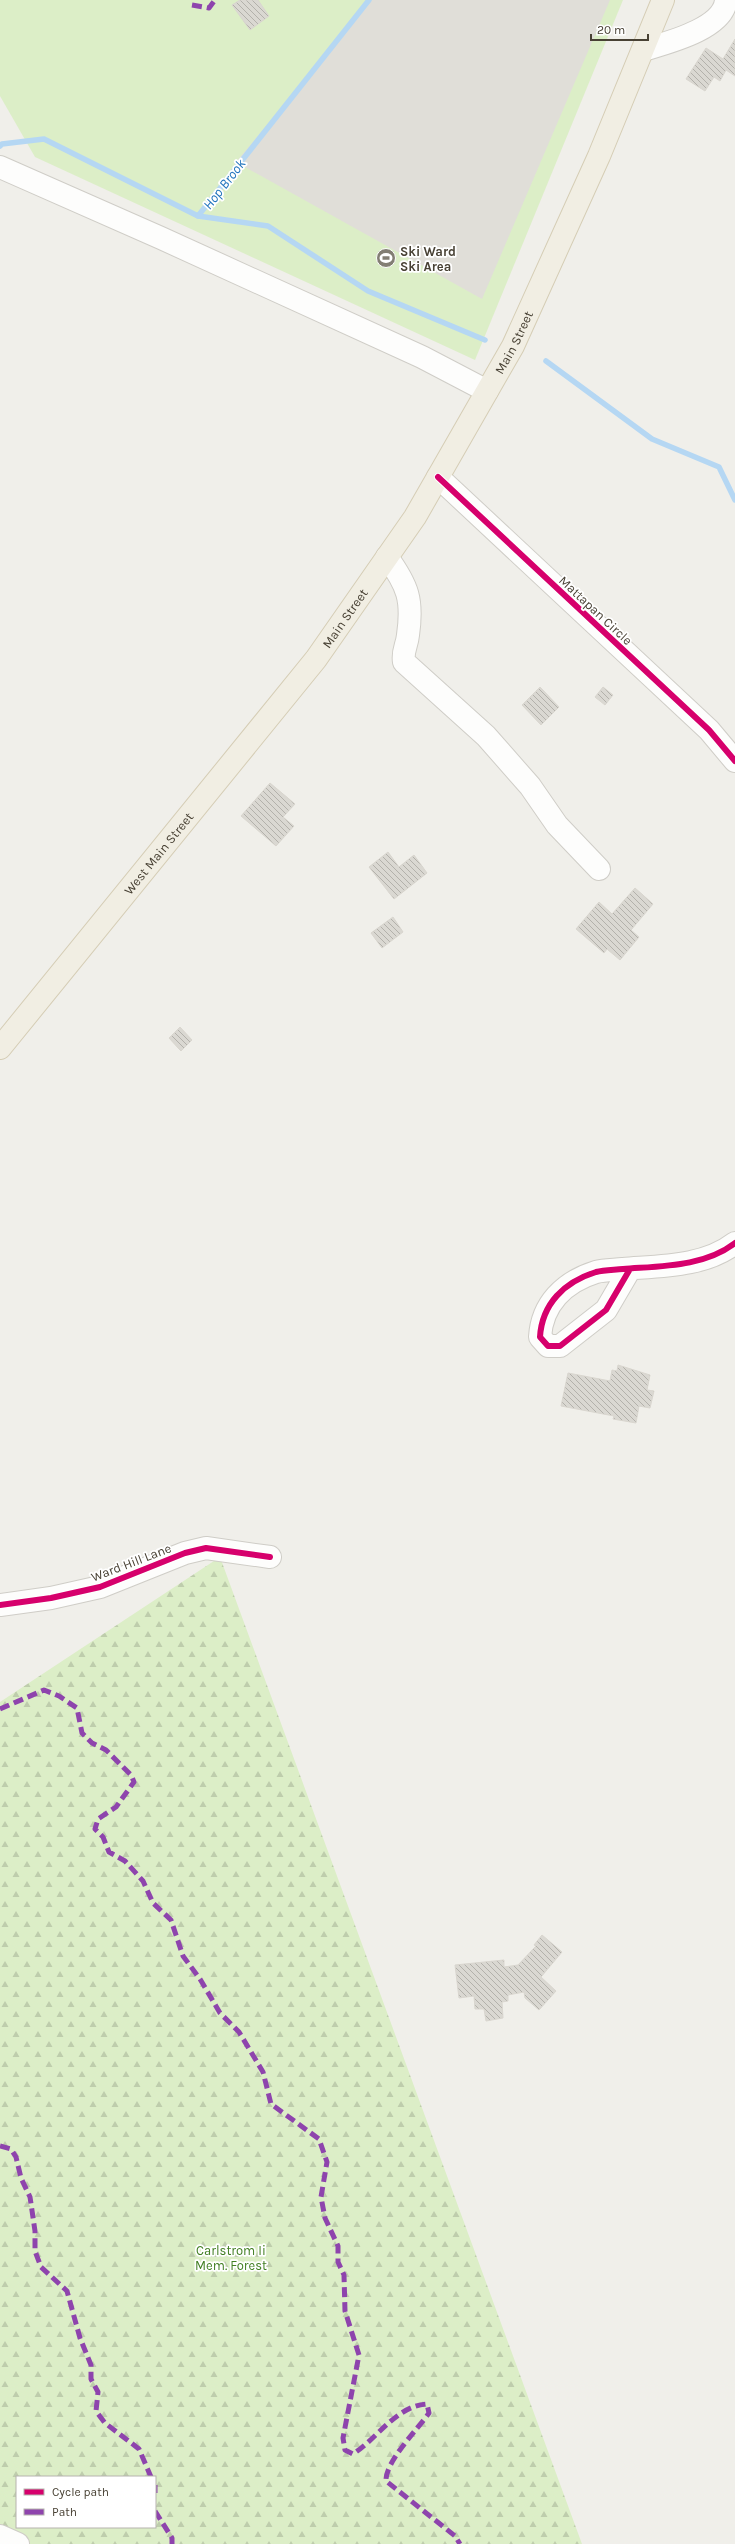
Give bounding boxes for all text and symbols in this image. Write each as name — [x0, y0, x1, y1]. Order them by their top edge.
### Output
scale bar — [591, 16, 648, 42]
text: 20 m — [597, 23, 625, 37]
water label: Hop Brook — [199, 155, 250, 213]
place label: Ski Ward Ski Area — [400, 244, 456, 274]
sports icon: Ski Ward Ski Area — [375, 247, 397, 269]
street label: Main Street — [492, 308, 536, 377]
street label: Mattapan Circle — [556, 573, 636, 648]
street label: Main Street — [319, 586, 371, 651]
street label: West Main Street — [121, 809, 197, 898]
street label: Ward Hill Lane — [89, 1540, 174, 1585]
park label: Carlstrom Ii Mem. Forest — [195, 2243, 267, 2273]
legend — [16, 2476, 156, 2528]
text: Cycle path — [52, 2485, 109, 2499]
text: Path — [52, 2505, 77, 2519]

